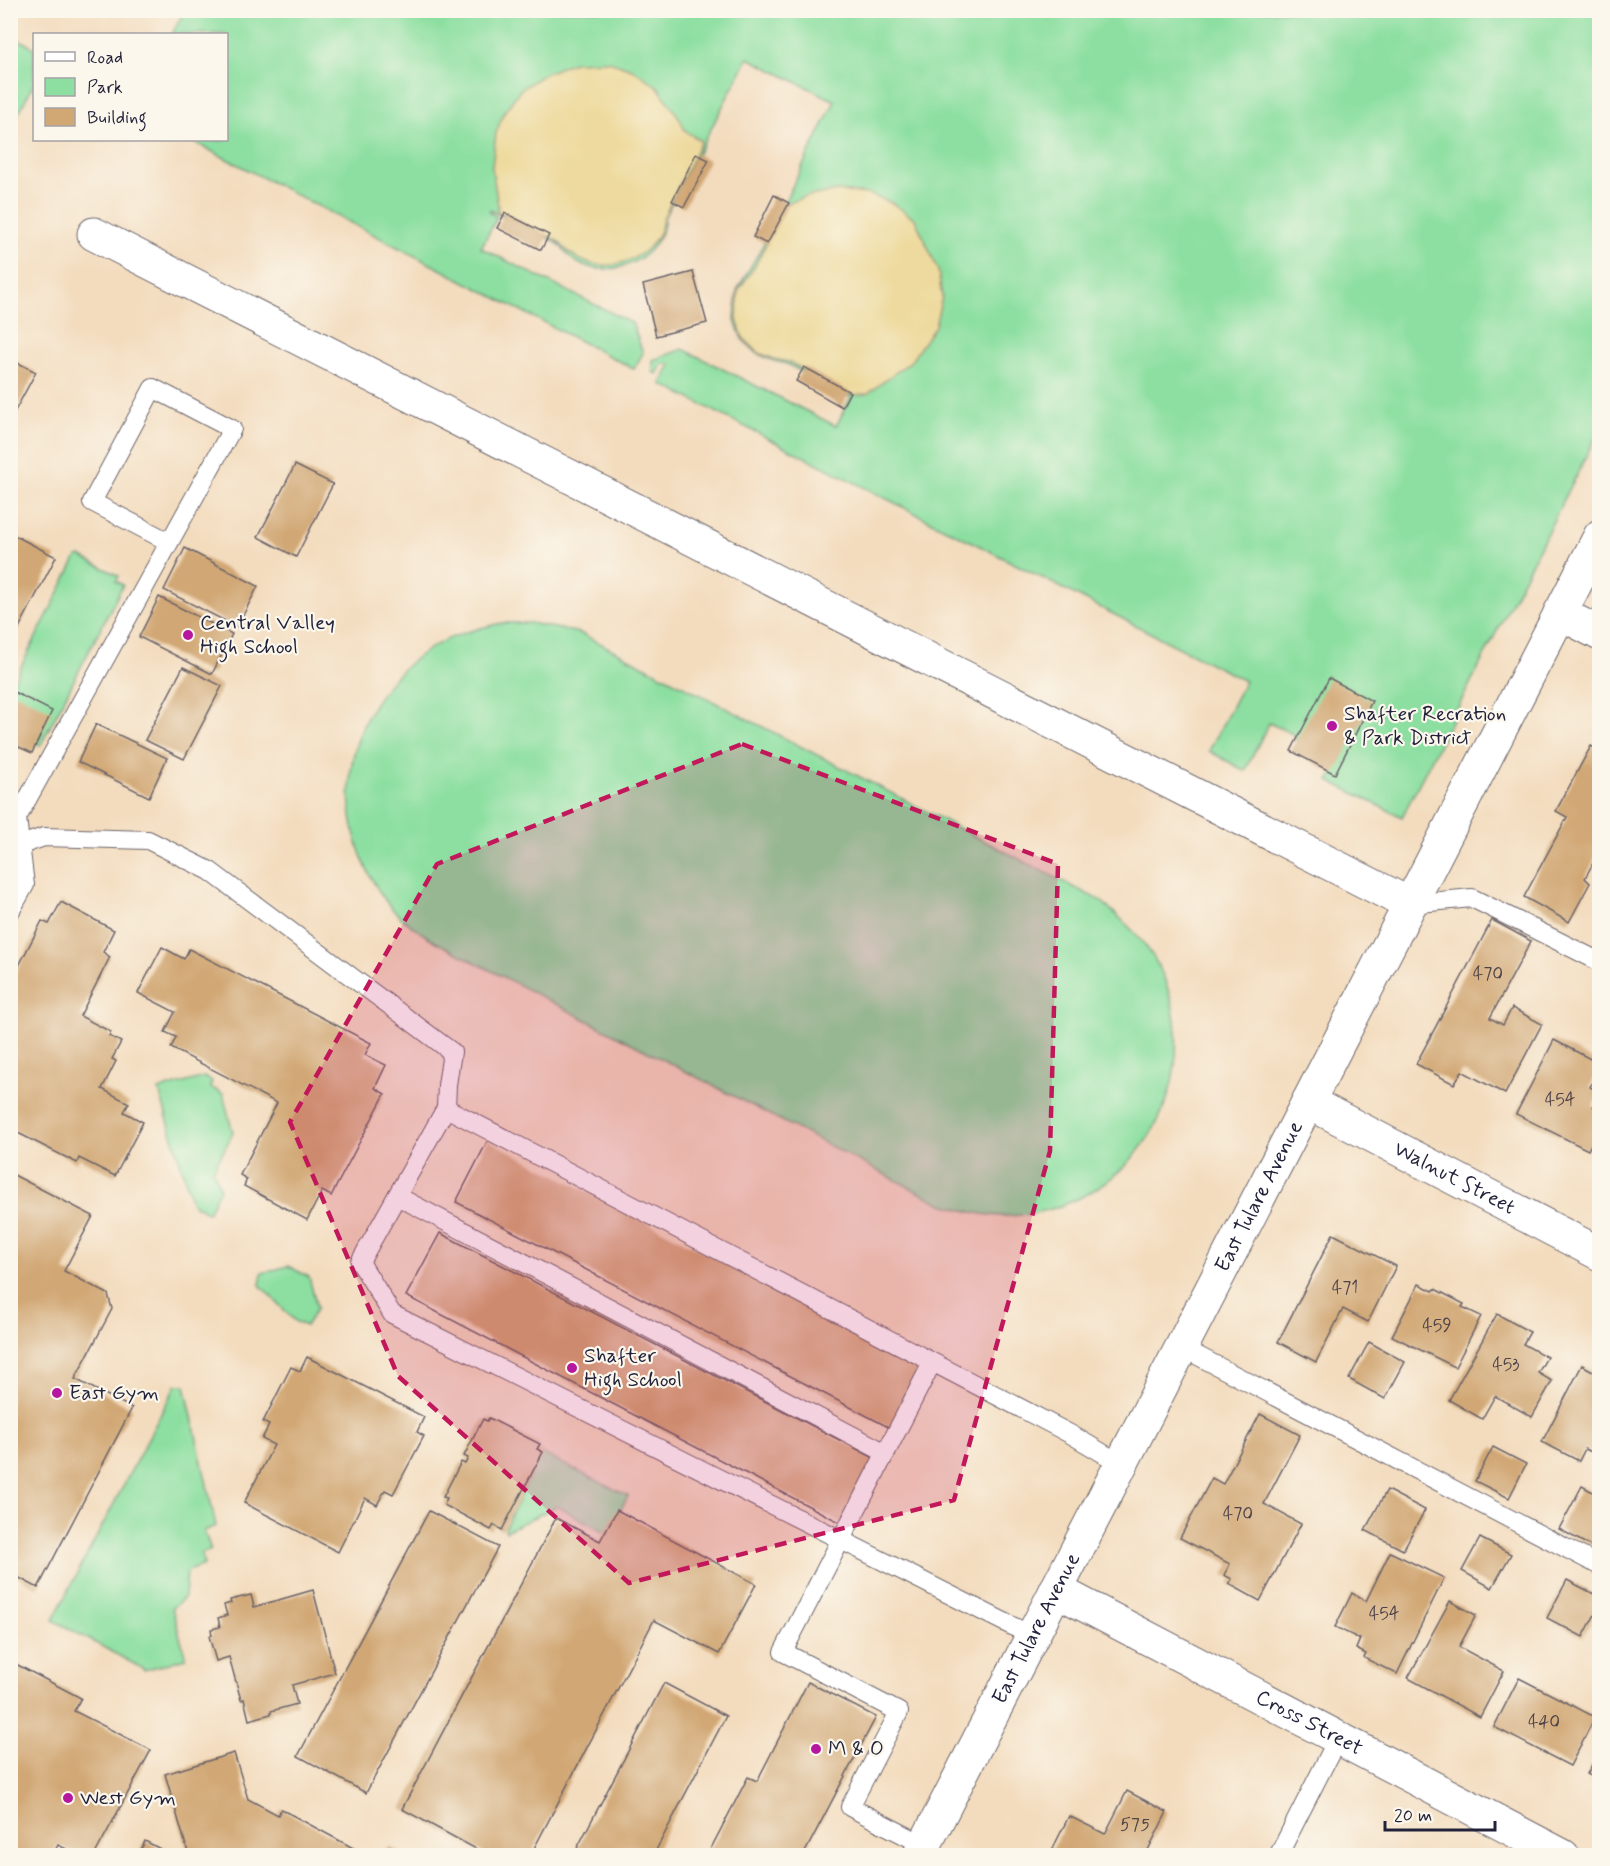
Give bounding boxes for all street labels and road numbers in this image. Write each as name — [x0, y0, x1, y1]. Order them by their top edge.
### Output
street label: East Tulare Avenue — [1209, 1116, 1310, 1277]
street label: Walnut Street — [1389, 1135, 1520, 1221]
street label: East Tulare Avenue — [986, 1548, 1087, 1709]
street label: Cross Street — [1251, 1683, 1368, 1763]

